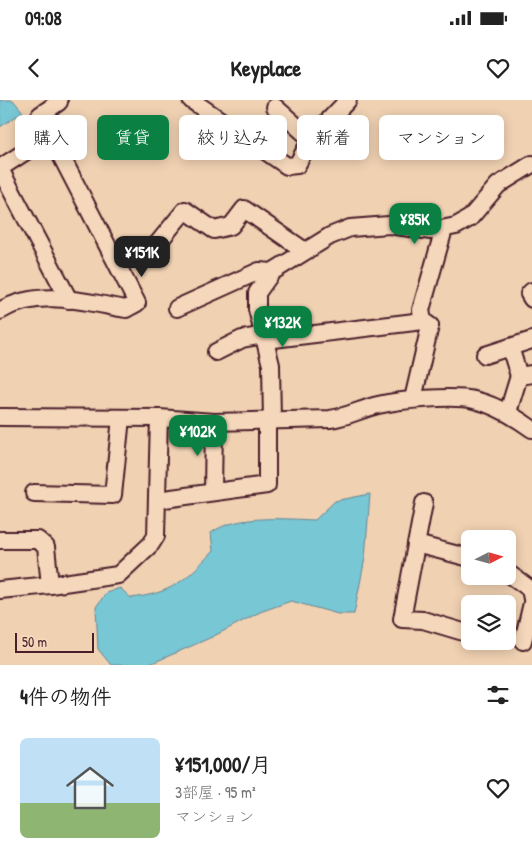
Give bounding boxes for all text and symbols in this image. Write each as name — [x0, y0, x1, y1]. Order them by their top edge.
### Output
text: 09:08 — [25, 5, 62, 31]
text: Keyplace — [231, 53, 301, 83]
icon: back — [20, 54, 48, 82]
icon: heart — [484, 54, 512, 82]
chip: 購入 — [15, 115, 87, 160]
chip: 賃貸 — [97, 115, 169, 160]
chip: 絞り込み — [179, 115, 287, 160]
chip: 新着 — [297, 115, 369, 160]
chip: マンション — [379, 115, 504, 160]
pin: ¥85K — [385, 202, 445, 245]
text: ¥85K — [400, 208, 430, 230]
pin: ¥151K — [107, 236, 177, 278]
text: ¥151K — [125, 241, 159, 263]
pin: ¥132K — [248, 306, 318, 348]
text: ¥132K — [265, 311, 301, 333]
pin: ¥102K — [163, 414, 233, 457]
text: ¥102K — [180, 420, 216, 442]
north arrow — [461, 530, 516, 585]
map controls — [461, 530, 516, 650]
button: layers — [461, 595, 516, 650]
scale bar — [15, 630, 94, 653]
text: 50 m — [22, 632, 47, 651]
icon: filters — [484, 681, 512, 709]
text: 4件の物件 — [20, 682, 112, 711]
text: ¥151,000/月 — [175, 750, 271, 779]
icon: home — [60, 758, 120, 818]
icon: heart — [484, 774, 512, 802]
text: 3部屋 · 95 m² — [175, 781, 256, 803]
text: マンション — [175, 805, 254, 827]

